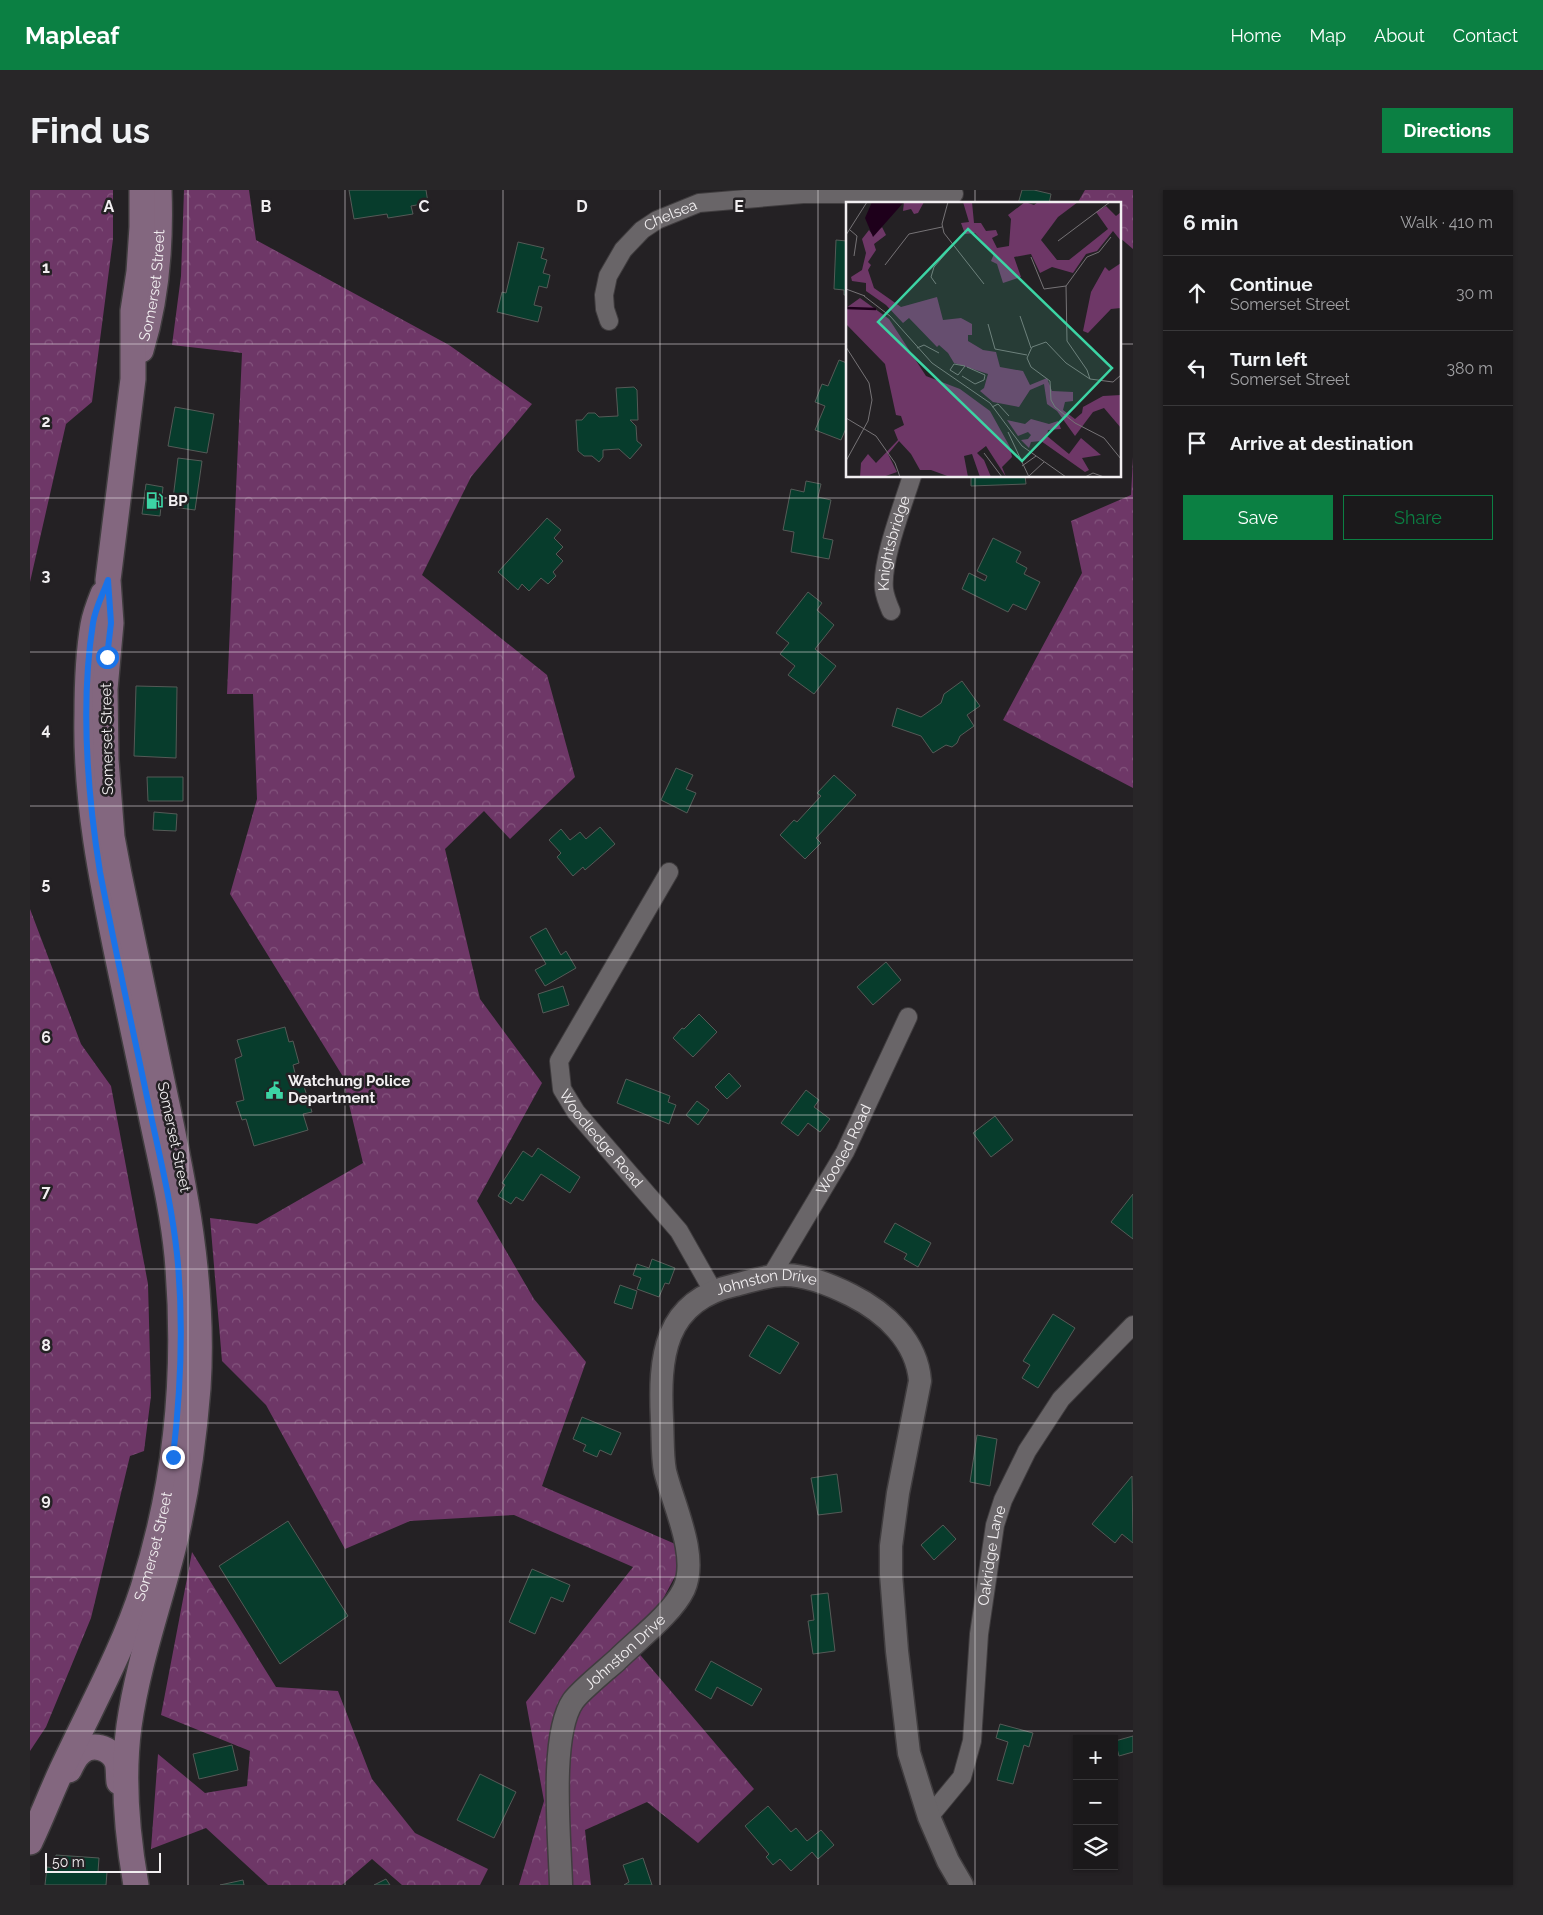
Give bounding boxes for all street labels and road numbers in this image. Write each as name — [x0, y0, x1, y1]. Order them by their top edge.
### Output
street label: Chelsea — [640, 196, 700, 235]
street label: Somerset Street — [135, 229, 168, 343]
street label: Knightsbridge — [875, 493, 914, 591]
street label: Somerset Street — [97, 683, 117, 795]
street label: Somerset Street — [154, 1080, 194, 1194]
street label: Woodledge Road — [555, 1086, 646, 1191]
street label: Wooded Road — [812, 1101, 875, 1198]
street label: Johnston Drive — [713, 1266, 819, 1299]
street label: Somerset Street — [130, 1490, 176, 1604]
street label: Oakridge Lane — [974, 1503, 1010, 1607]
street label: Johnston Drive — [581, 1611, 669, 1693]

